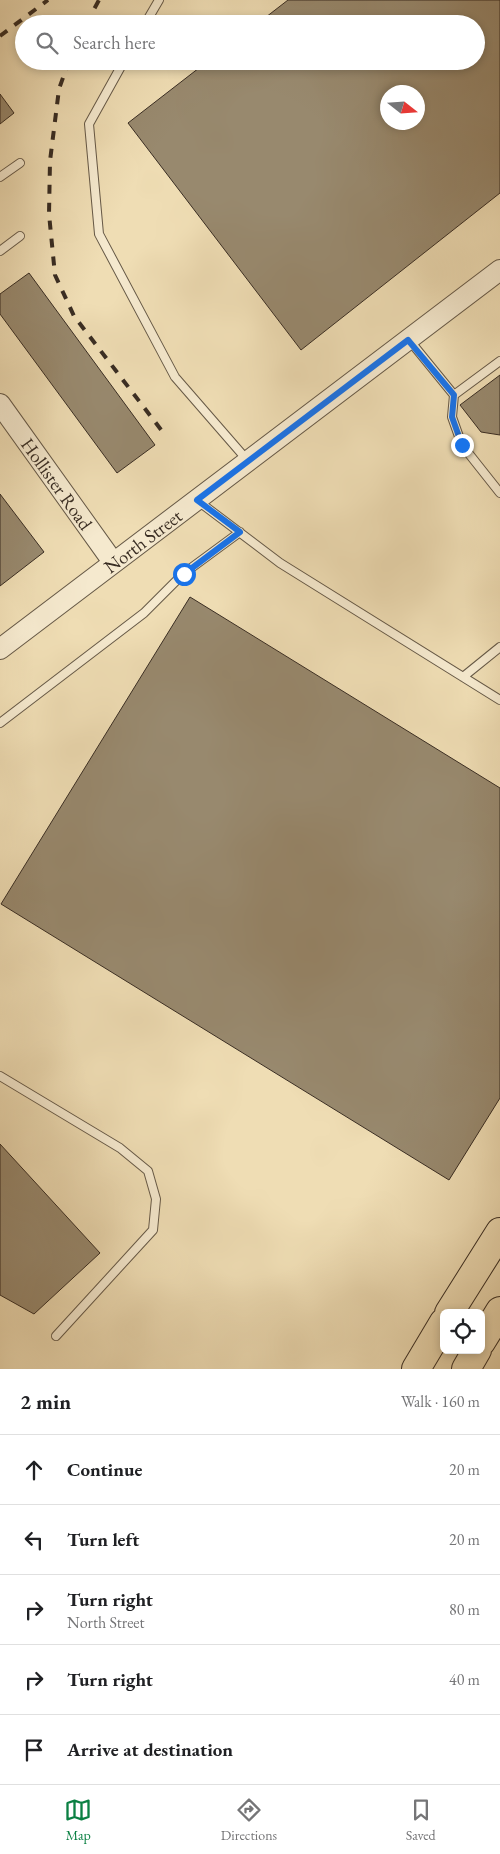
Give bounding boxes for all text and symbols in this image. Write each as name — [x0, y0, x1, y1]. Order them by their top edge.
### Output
search box — [15, 15, 485, 70]
icon: search — [33, 29, 61, 57]
text: Search here — [73, 30, 155, 55]
north arrow — [380, 85, 425, 130]
street label: Hollister Road — [15, 433, 98, 535]
route end — [451, 434, 474, 457]
street label: North Street — [99, 503, 187, 579]
route start — [173, 563, 196, 586]
map controls — [440, 1309, 485, 1354]
button: locate — [440, 1309, 485, 1354]
text: 2 min — [20, 1388, 71, 1415]
text: Walk · 160 m — [401, 1391, 480, 1412]
icon: ahead — [20, 1456, 48, 1484]
text: Continue — [67, 1457, 142, 1482]
text: 20 m — [449, 1459, 480, 1480]
icon: left — [20, 1526, 48, 1554]
text: Turn left — [67, 1527, 139, 1552]
text: 20 m — [449, 1529, 480, 1550]
text: Turn right — [67, 1587, 153, 1612]
icon: right — [20, 1596, 48, 1624]
text: 80 m — [449, 1599, 480, 1620]
text: North Street — [67, 1612, 145, 1633]
icon: right — [20, 1666, 48, 1694]
text: Turn right — [67, 1667, 153, 1692]
text: 40 m — [449, 1669, 480, 1690]
icon: arrive — [20, 1736, 48, 1764]
text: Arrive at destination — [67, 1737, 233, 1762]
tab: Map — [64, 1796, 92, 1844]
tab: Directions — [221, 1796, 277, 1844]
tab: Saved — [406, 1796, 436, 1844]

